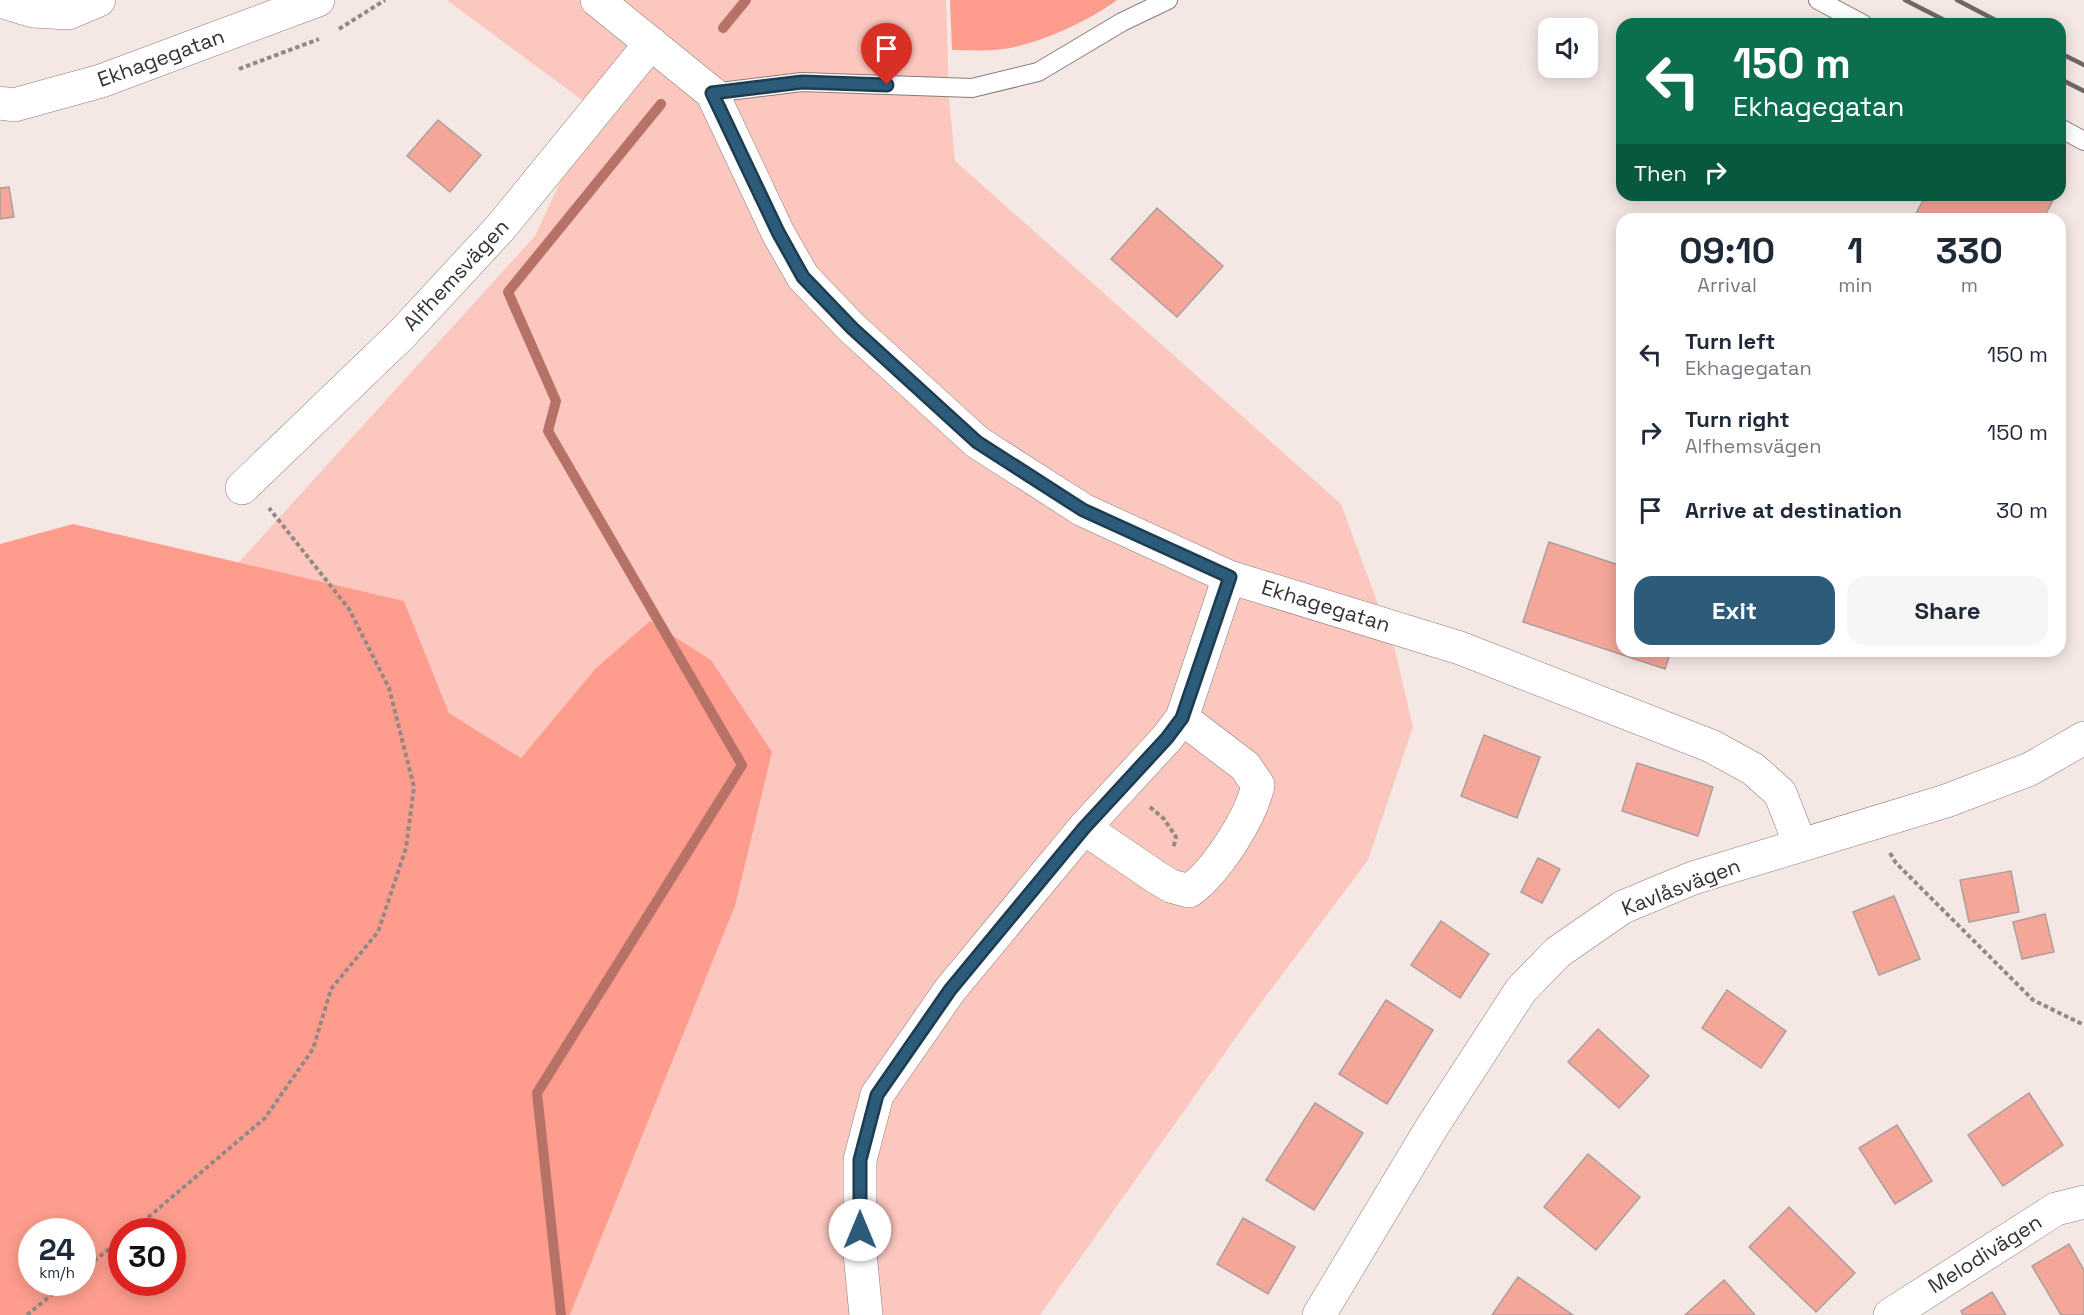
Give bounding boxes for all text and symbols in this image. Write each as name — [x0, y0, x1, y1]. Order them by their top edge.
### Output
map controls — [1538, 18, 1598, 78]
button: sound — [1538, 18, 1598, 78]
street label: Ekhagegatan — [94, 22, 228, 93]
pin — [861, 23, 912, 85]
icon: arrive — [870, 32, 903, 65]
text: 150 m — [1733, 37, 1851, 90]
icon: left — [1634, 42, 1712, 120]
text: Ekhagegatan — [1733, 89, 1904, 124]
icon: right — [1699, 156, 1732, 189]
text: Then — [1634, 159, 1687, 187]
street label: Alfhemsvägen — [397, 213, 514, 336]
text: 09:10 — [1679, 228, 1775, 274]
text: 1 — [1847, 228, 1864, 274]
text: 330 — [1936, 228, 2003, 274]
text: Arrival — [1697, 272, 1757, 298]
text: min — [1838, 272, 1873, 298]
text: m — [1961, 272, 1978, 298]
text: Turn left — [1685, 327, 1775, 355]
icon: left — [1634, 338, 1667, 371]
text: 150 m — [1987, 340, 2048, 368]
text: Ekhagegatan — [1685, 355, 1812, 381]
text: Turn right — [1685, 405, 1790, 433]
icon: right — [1634, 416, 1667, 449]
text: 150 m — [1987, 418, 2048, 446]
text: Alfhemsvägen — [1685, 433, 1821, 459]
icon: arrive — [1634, 494, 1667, 527]
text: Arrive at destination — [1685, 496, 1902, 524]
text: 30 m — [1996, 496, 2048, 524]
street label: Ekhagegatan — [1259, 573, 1394, 638]
button: Exit — [1634, 576, 1835, 645]
button: Share — [1847, 576, 2048, 645]
street label: Kavlåsvägen — [1618, 852, 1744, 922]
position arrow — [828, 1198, 892, 1262]
street label: Melodivägen — [1923, 1208, 2047, 1299]
speed limit sign: 30 — [108, 1218, 186, 1296]
text: 24 — [39, 1230, 75, 1269]
text: km/h — [39, 1263, 75, 1282]

